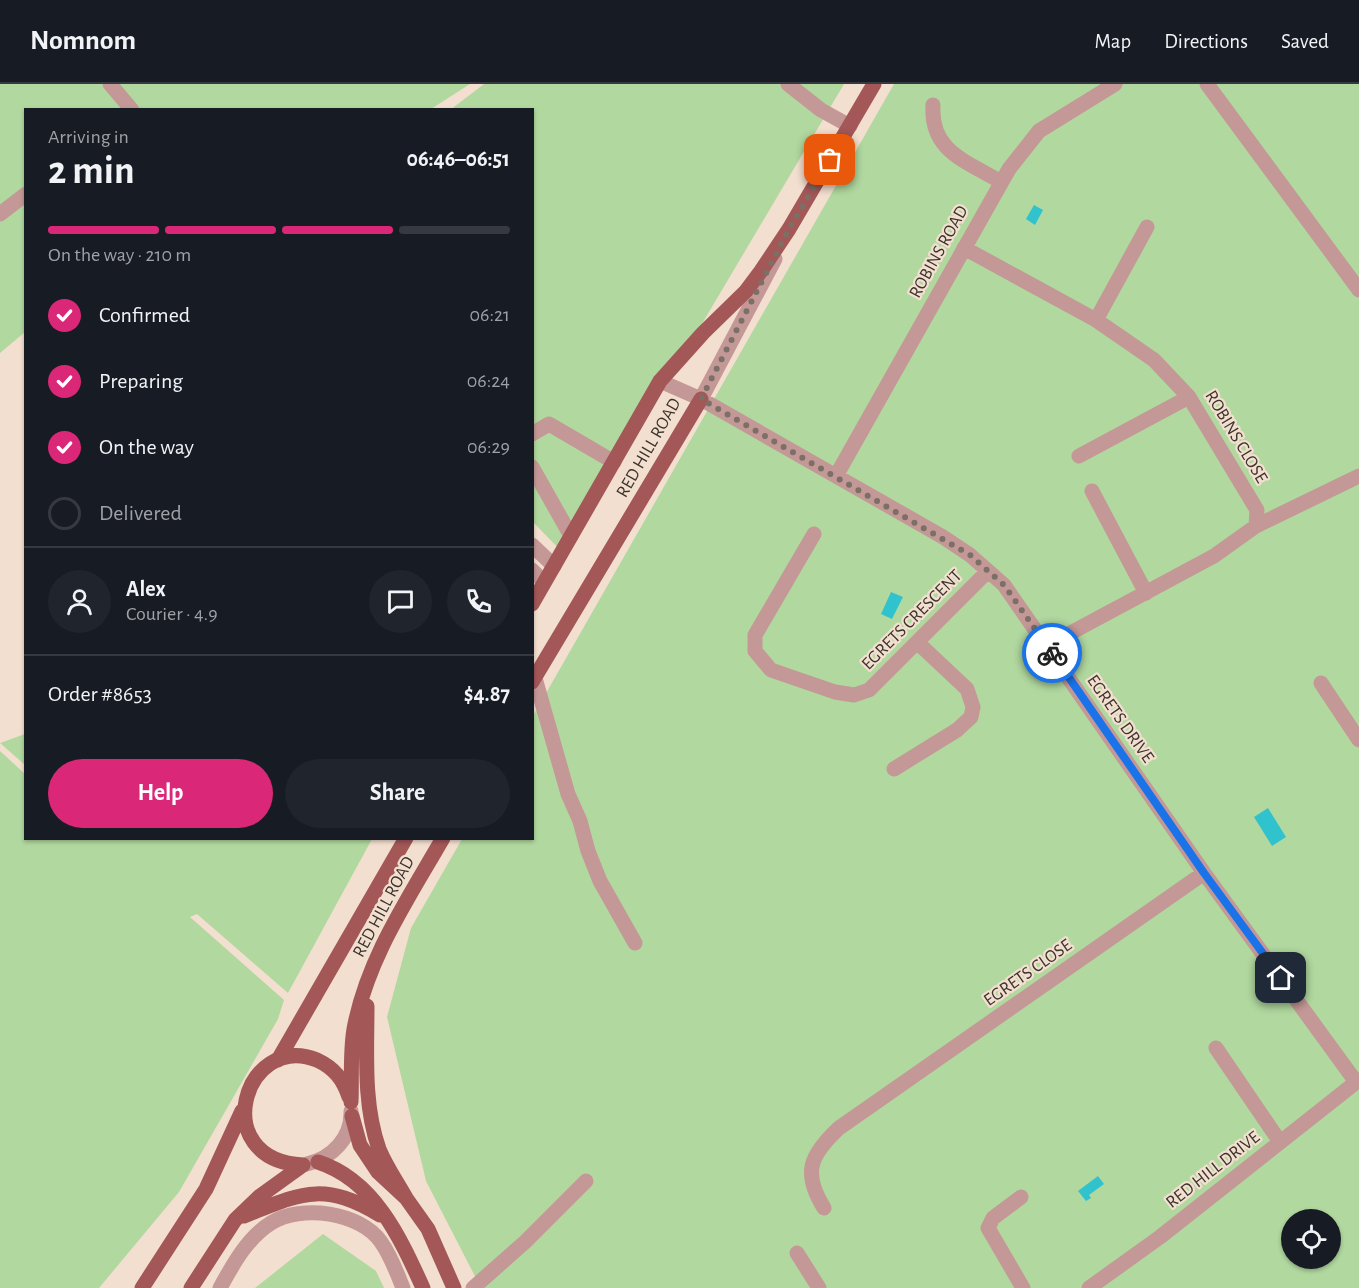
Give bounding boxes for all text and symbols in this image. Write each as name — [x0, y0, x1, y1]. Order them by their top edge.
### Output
text: Nomnom — [30, 27, 136, 55]
text: Map — [1095, 31, 1131, 52]
text: Directions — [1164, 31, 1248, 52]
text: Saved — [1281, 31, 1329, 52]
text: Arriving in — [48, 127, 129, 147]
pin — [804, 134, 855, 185]
icon: bag — [813, 143, 846, 176]
text: 06:46–06:51 — [406, 148, 510, 170]
text: 2 min — [48, 152, 135, 191]
street label: ROBINS ROAD — [906, 203, 972, 301]
text: On the way · 210 m — [48, 245, 191, 265]
icon: check — [48, 299, 81, 332]
text: Confirmed — [99, 304, 190, 326]
text: 06:21 — [469, 305, 510, 325]
icon: check — [48, 365, 81, 398]
text: Preparing — [99, 370, 183, 392]
text: 06:24 — [467, 371, 510, 391]
street label: ROBINS CLOSE — [1201, 388, 1271, 487]
street label: RED HILL ROAD — [613, 395, 685, 501]
icon: check — [48, 431, 81, 464]
text: On the way — [99, 436, 194, 458]
text: 06:29 — [467, 437, 510, 457]
text: Delivered — [99, 502, 182, 524]
street label: EGRETS CRESCENT — [859, 566, 966, 673]
button: person — [48, 570, 111, 633]
button: chat — [369, 570, 432, 633]
button: phone — [447, 570, 510, 633]
text: Alex — [126, 578, 166, 600]
text: Courier · 4.9 — [126, 604, 218, 624]
courier — [1022, 623, 1082, 683]
icon: bike — [1036, 637, 1069, 670]
street label: EGRETS DRIVE — [1083, 672, 1157, 767]
text: Order #8653 — [48, 683, 152, 705]
text: $4.87 — [464, 683, 510, 705]
button: Help — [48, 759, 273, 828]
button: Share — [285, 759, 510, 828]
street label: RED HILL ROAD — [350, 854, 418, 960]
street label: EGRETS CLOSE — [981, 936, 1075, 1010]
pin — [1255, 952, 1306, 1003]
icon: home — [1264, 961, 1297, 994]
street label: RED HILL DRIVE — [1163, 1128, 1263, 1212]
map controls — [1281, 1209, 1341, 1269]
button: locate — [1281, 1209, 1341, 1269]

